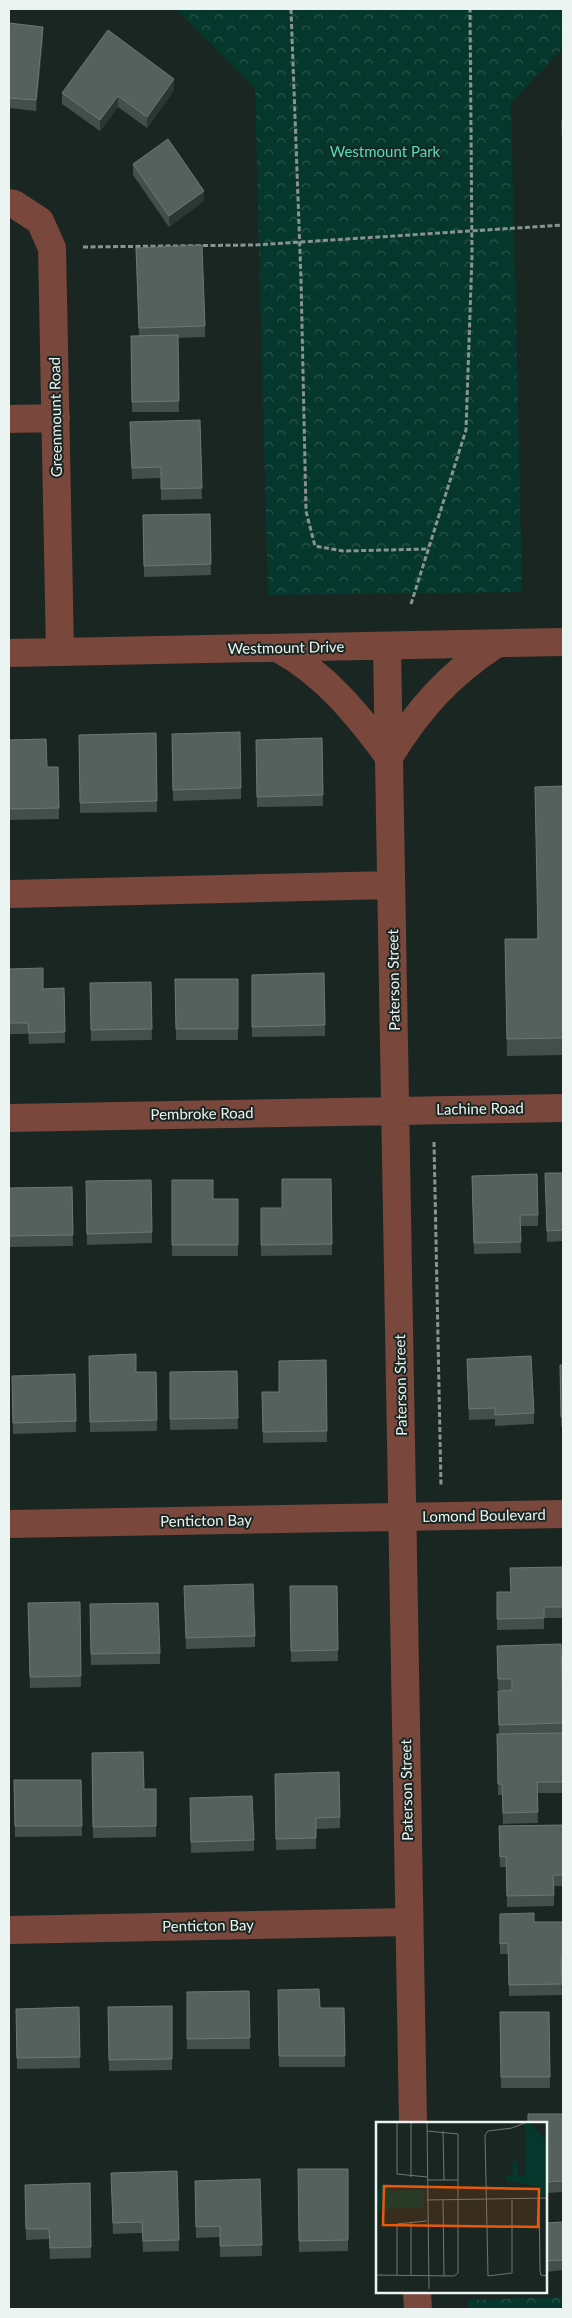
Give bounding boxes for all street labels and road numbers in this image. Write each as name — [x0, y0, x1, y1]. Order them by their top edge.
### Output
street label: Greenmount Road — [45, 357, 65, 477]
street label: Westmount Drive — [227, 637, 345, 657]
street label: Paterson Street — [383, 928, 403, 1031]
street label: Lachine Road — [436, 1098, 524, 1118]
street label: Pembroke Road — [150, 1103, 254, 1123]
street label: Paterson Street — [390, 1333, 410, 1436]
street label: Lomond Boulevard — [422, 1505, 546, 1525]
street label: Penticton Bay — [160, 1510, 252, 1530]
street label: Paterson Street — [396, 1738, 416, 1841]
street label: Penticton Bay — [162, 1915, 254, 1935]

